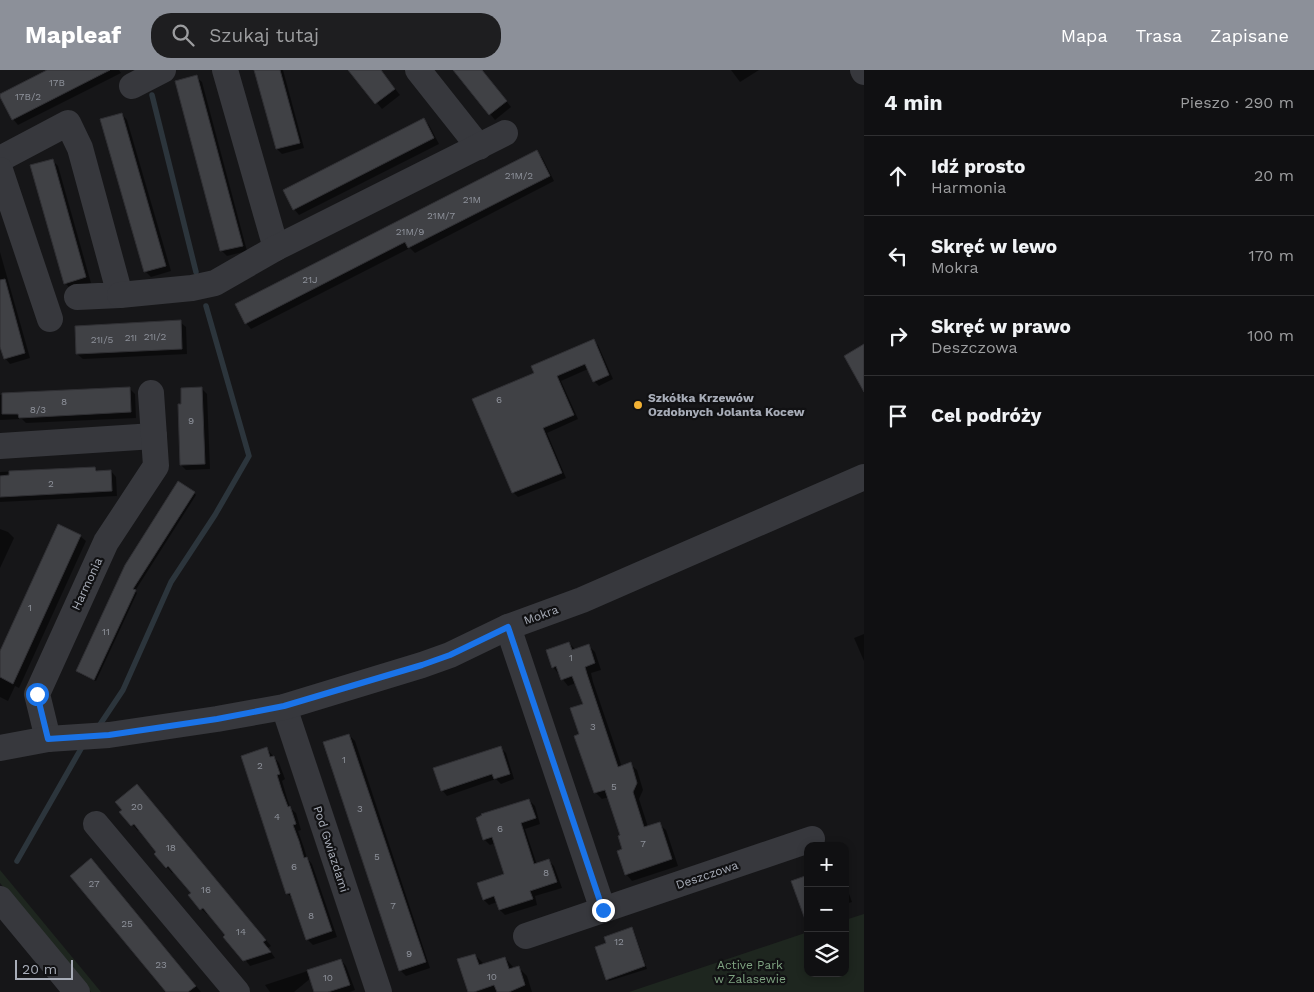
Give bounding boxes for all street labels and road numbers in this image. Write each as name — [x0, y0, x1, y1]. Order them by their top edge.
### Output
street label: Harmonia — [69, 555, 105, 613]
street label: Mokra — [522, 602, 560, 628]
street label: Pod Gwiazdami — [310, 804, 352, 894]
street label: Deszczowa — [674, 858, 740, 892]

